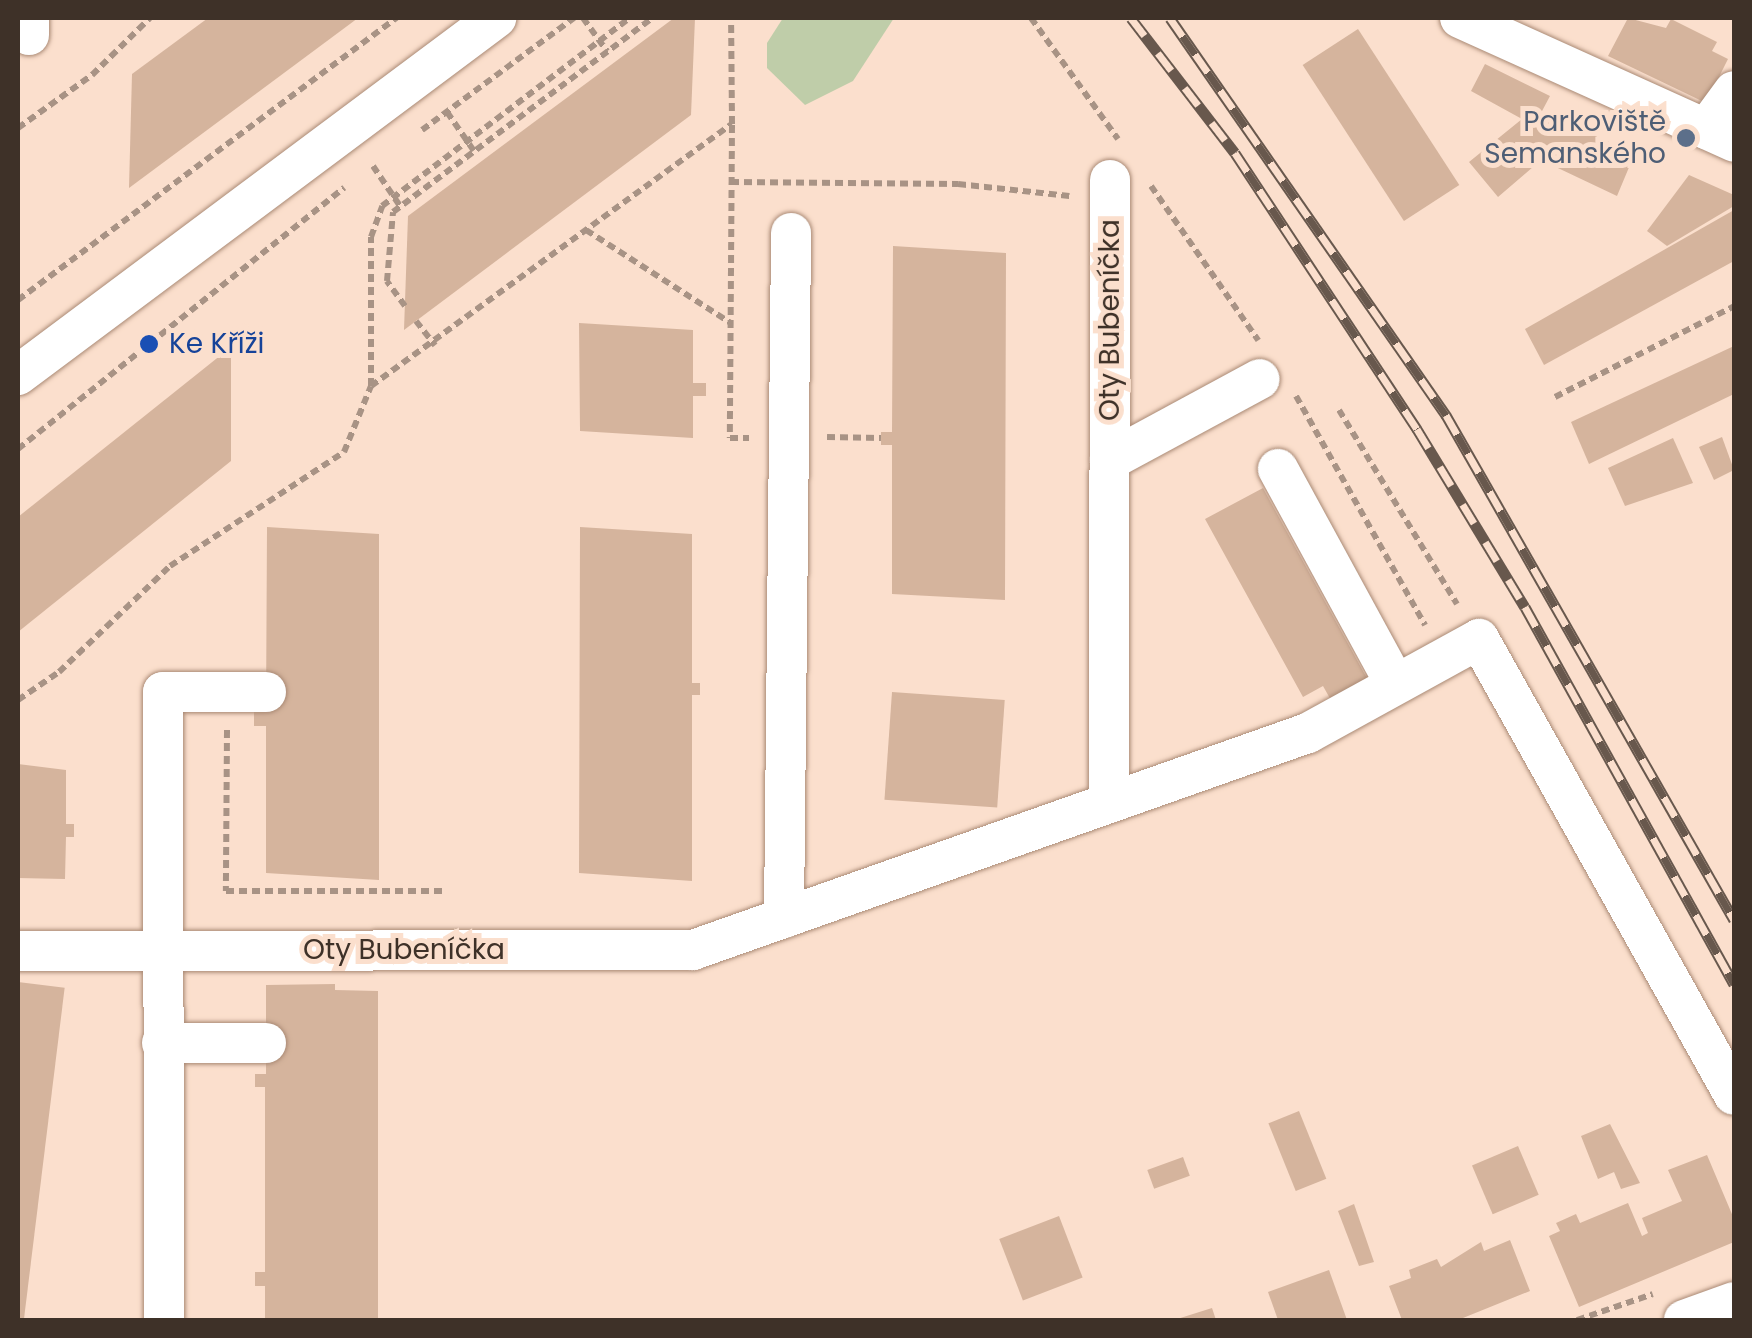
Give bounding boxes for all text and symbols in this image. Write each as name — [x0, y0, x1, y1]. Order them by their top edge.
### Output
place label: Parkoviště Semanského — [1484, 105, 1666, 171]
marker: Parkoviště Semanského — [1675, 127, 1697, 149]
street label: Oty Bubeníčka — [1093, 219, 1127, 421]
place label: Ke Kříži — [169, 327, 264, 361]
marker: Ke Kříži — [138, 333, 160, 355]
street label: Oty Bubeníčka — [303, 933, 505, 967]

